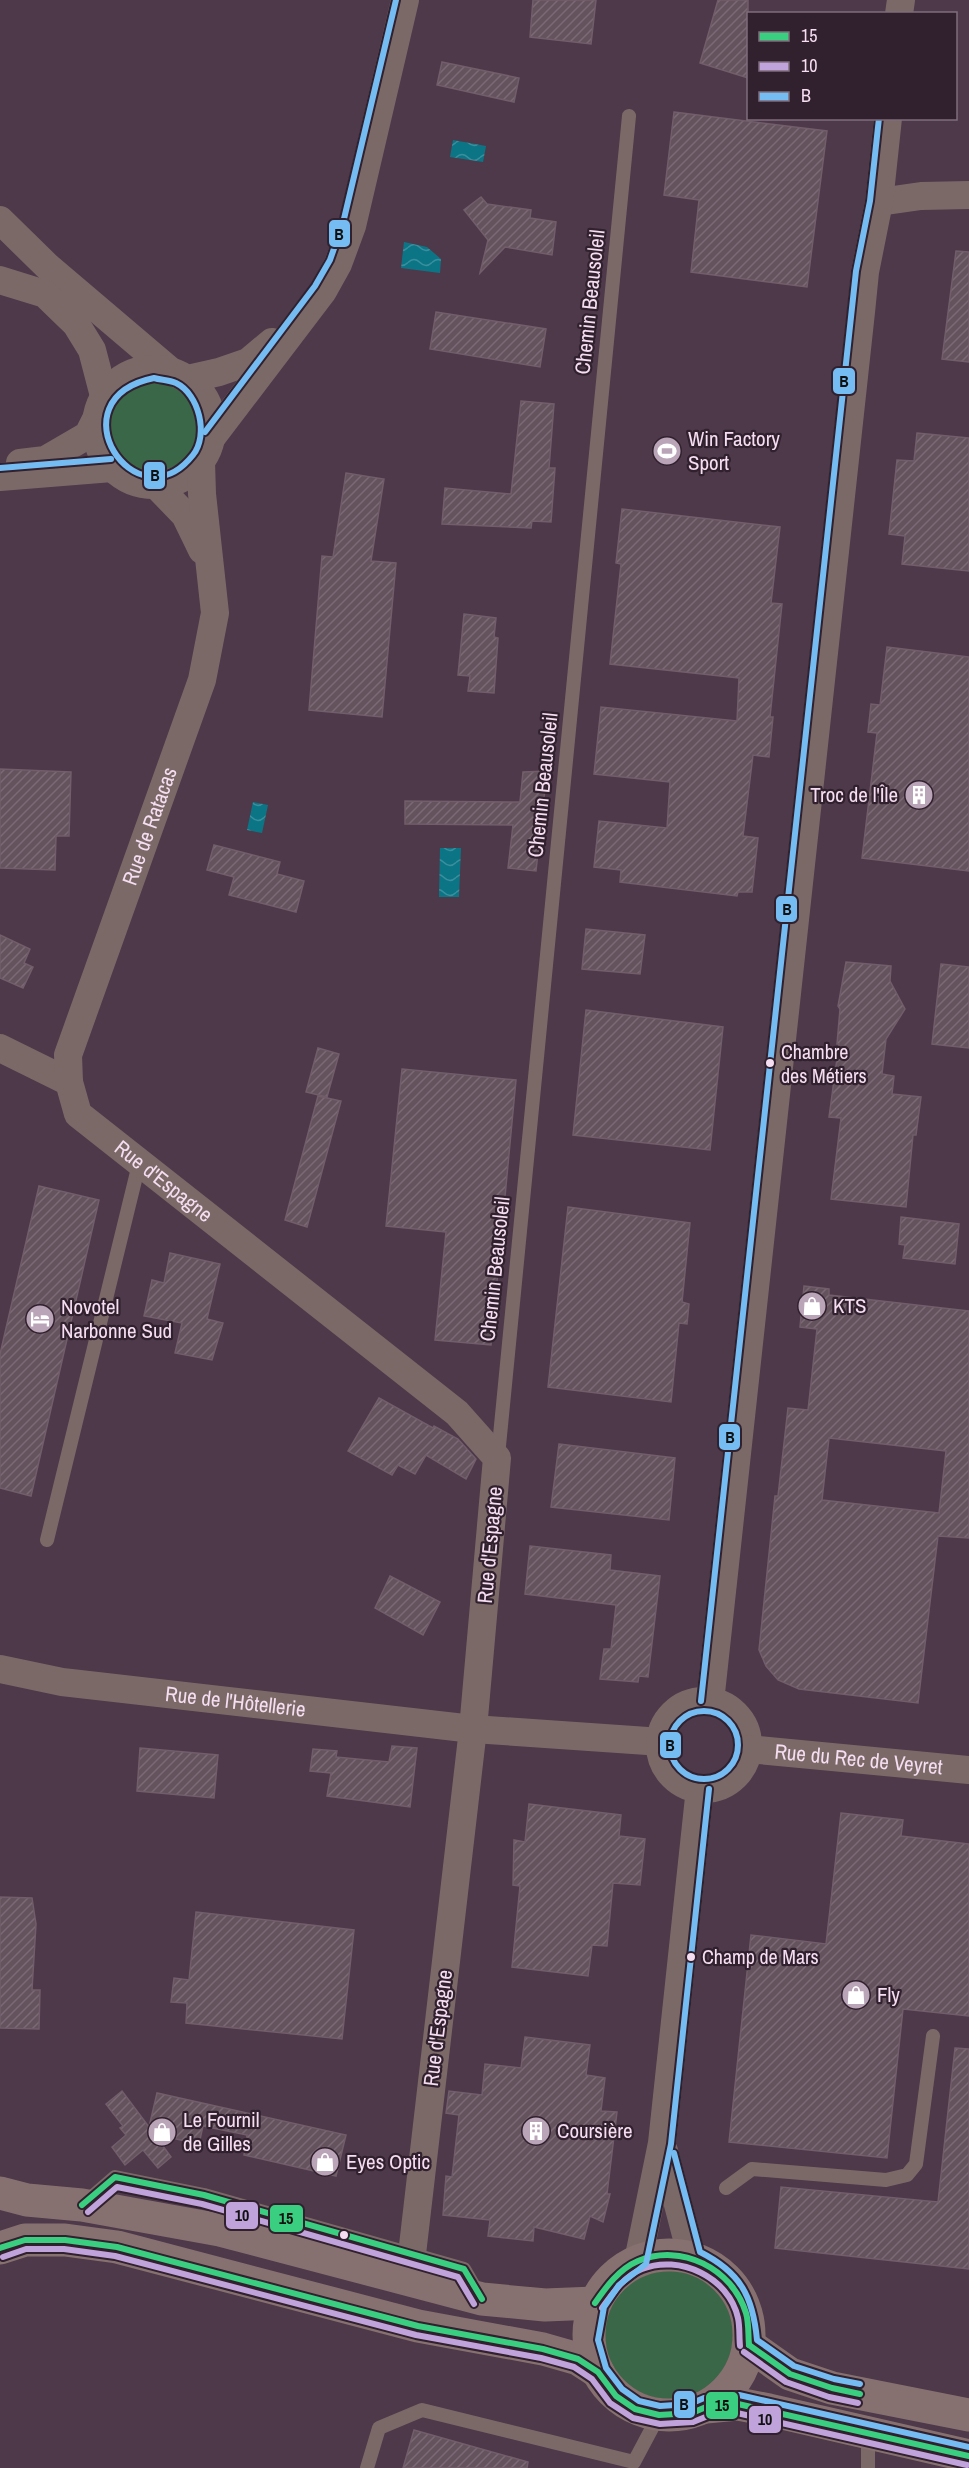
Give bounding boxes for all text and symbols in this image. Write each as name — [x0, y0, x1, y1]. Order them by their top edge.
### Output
legend — [747, 12, 957, 120]
text: 15 — [801, 23, 817, 48]
text: 10 — [801, 53, 817, 78]
text: B — [801, 83, 811, 108]
line badge: B — [328, 219, 351, 248]
text: B — [334, 223, 344, 245]
street label: Chemin Beausoleil — [567, 228, 612, 376]
line badge: B — [832, 367, 856, 395]
text: B — [839, 370, 849, 392]
place label: Win Factory Sport — [688, 424, 780, 477]
sports icon: Win Factory Sport — [651, 435, 683, 467]
line badge: B — [143, 461, 166, 490]
text: B — [150, 464, 160, 486]
street label: Chemin Beausoleil — [520, 711, 565, 859]
street label: Rue de Ratacas — [115, 763, 184, 889]
building icon: Troc de l'Île — [903, 779, 935, 811]
place label: Troc de l'Île — [810, 780, 898, 809]
line badge: B — [775, 895, 798, 923]
text: B — [782, 898, 792, 920]
place label: Chambre des Métiers — [781, 1038, 867, 1089]
marker: Chambre des Métiers — [764, 1057, 776, 1069]
street label: Rue d'Espagne — [109, 1133, 219, 1229]
street label: Chemin Beausoleil — [472, 1195, 517, 1343]
shop icon: KTS — [796, 1290, 828, 1322]
place label: KTS — [833, 1291, 867, 1320]
place label: Novotel Narbonne Sud — [61, 1292, 172, 1345]
hotel icon: Novotel Narbonne Sud — [24, 1303, 56, 1335]
line badge: B — [718, 1423, 741, 1451]
text: B — [725, 1426, 735, 1448]
street label: Rue d'Espagne — [470, 1485, 509, 1605]
street label: Rue de l'Hôtellerie — [164, 1679, 307, 1724]
line badge: B — [659, 1731, 682, 1759]
text: B — [665, 1734, 675, 1756]
street label: Rue du Rec de Veyret — [773, 1737, 944, 1781]
place label: Champ de Mars — [702, 1943, 819, 1970]
marker: Champ de Mars — [685, 1951, 697, 1963]
street label: Rue d'Espagne — [416, 1968, 459, 2088]
shop icon: Fly — [840, 1979, 872, 2011]
place label: Fly — [877, 1980, 900, 2009]
place label: Le Fournil de Gilles — [183, 2105, 260, 2158]
building icon: Coursière — [520, 2115, 552, 2147]
shop icon: Le Fournil de Gilles — [146, 2116, 178, 2148]
place label: Coursière — [557, 2116, 633, 2145]
shop icon: Eyes Optic — [309, 2146, 341, 2178]
place label: Eyes Optic — [346, 2147, 430, 2176]
line badge: 10 — [225, 2201, 259, 2230]
text: 10 — [235, 2204, 249, 2226]
line badge: 15 — [269, 2204, 304, 2233]
text: 15 — [279, 2207, 293, 2229]
unlabelled marker — [338, 2229, 350, 2241]
line badge: B — [673, 2390, 696, 2419]
line badge: 15 — [705, 2391, 739, 2420]
text: B — [679, 2393, 689, 2415]
text: 15 — [715, 2394, 729, 2416]
line badge: 10 — [748, 2405, 782, 2434]
text: 10 — [758, 2408, 772, 2430]

